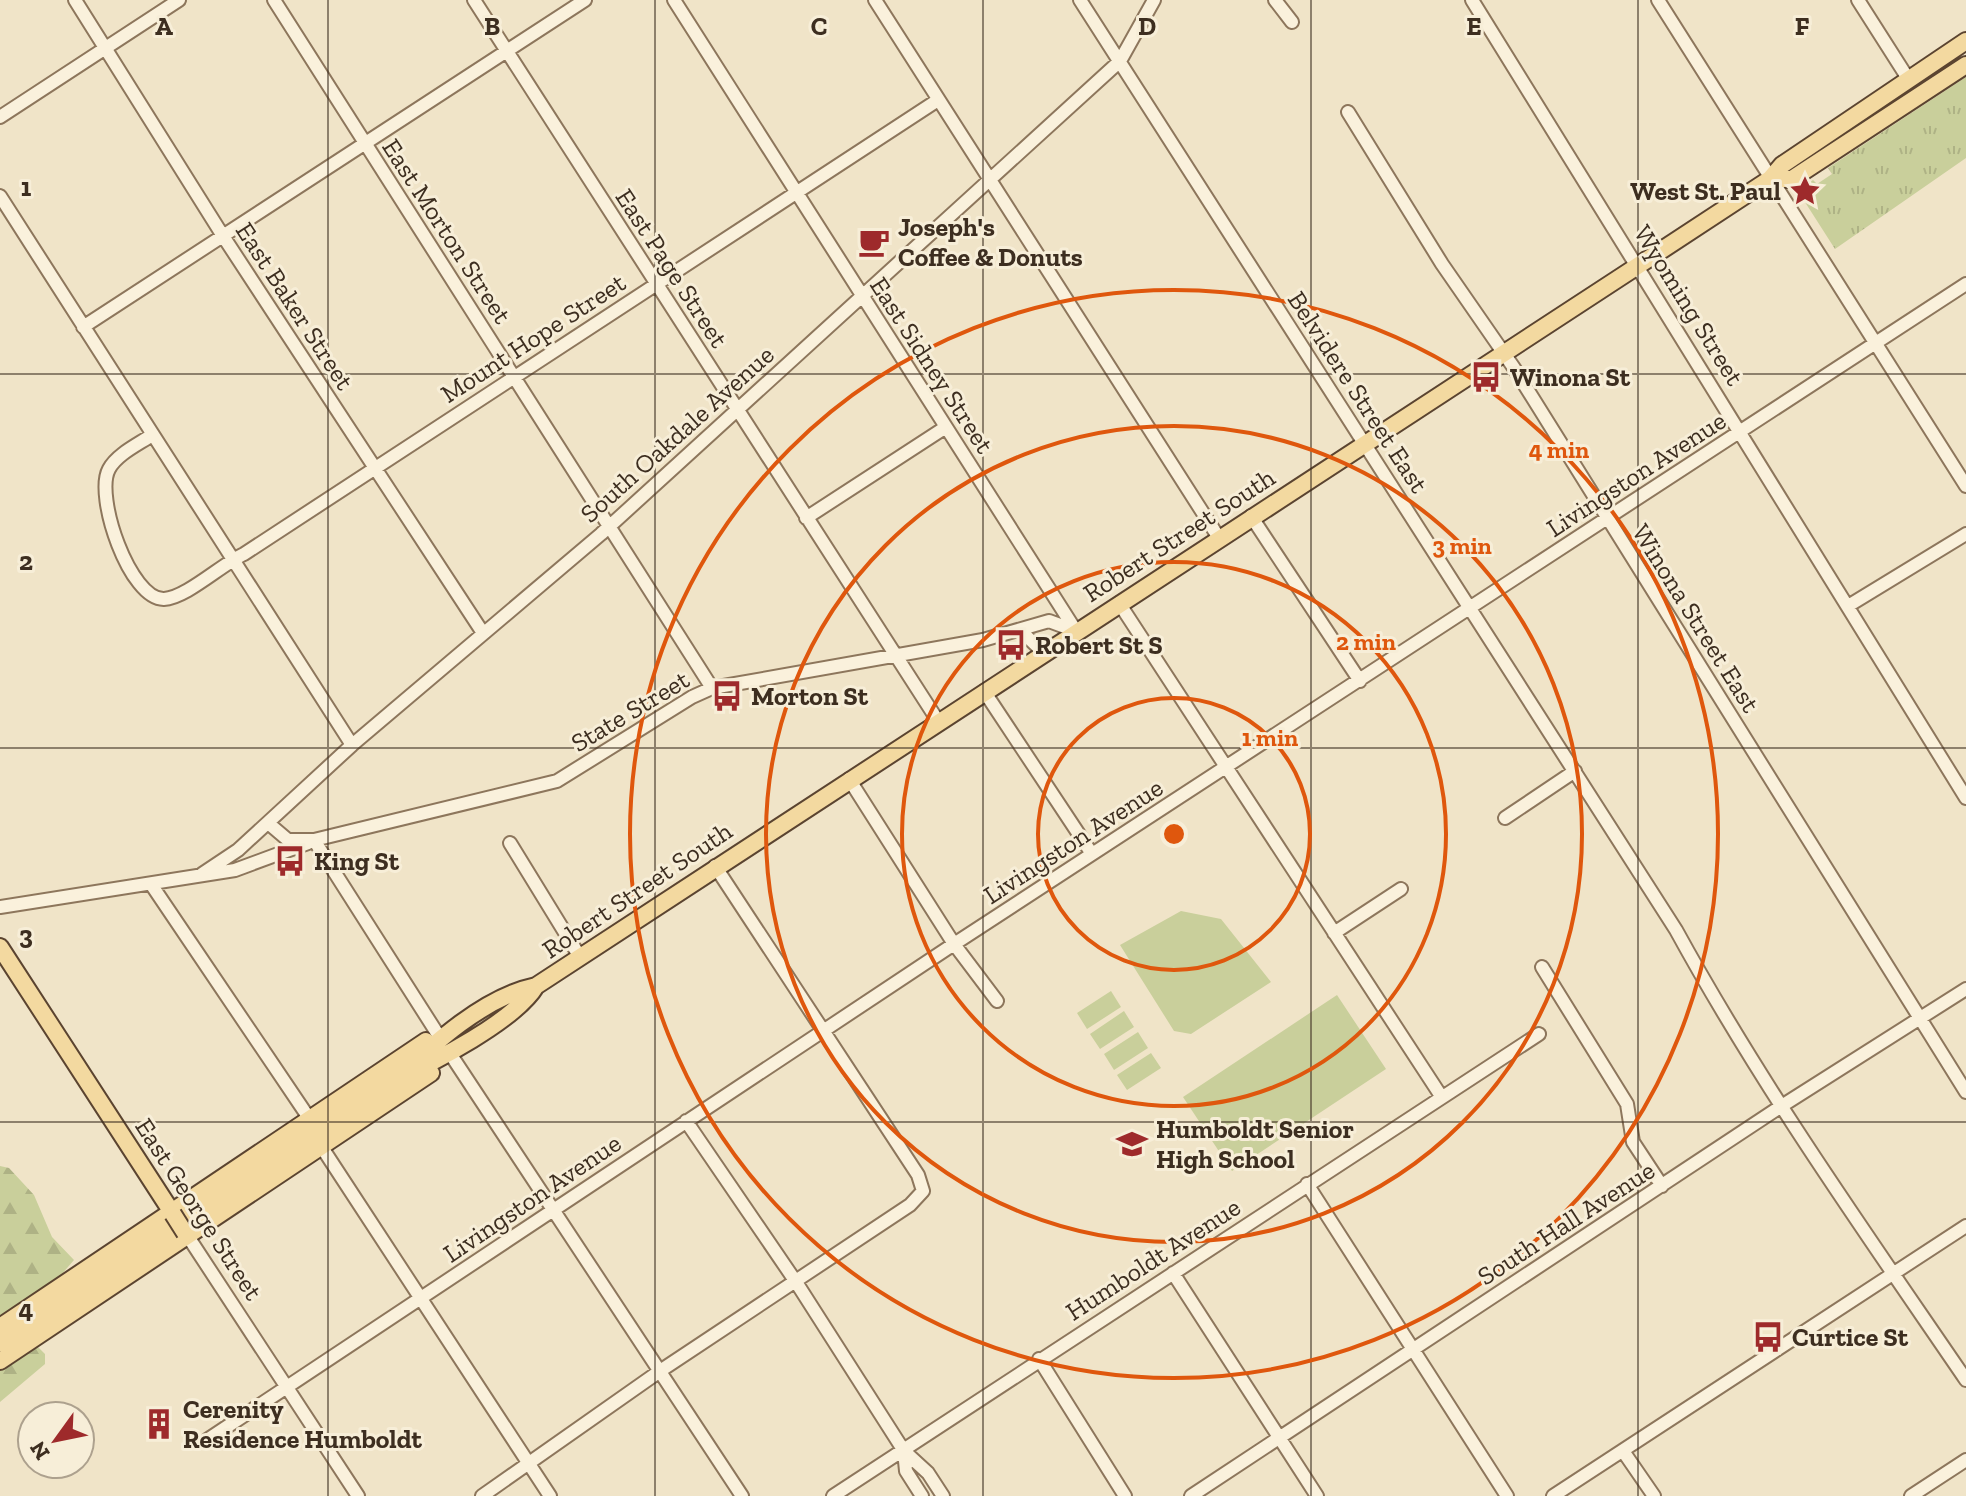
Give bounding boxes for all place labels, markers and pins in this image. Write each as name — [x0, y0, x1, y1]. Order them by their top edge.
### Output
place icon: West St. Paul — [1788, 174, 1822, 208]
place label: West St. Paul — [1630, 175, 1781, 207]
place label: Joseph's Coffee & Donuts — [898, 211, 1083, 273]
cafe icon: Joseph's Coffee & Donuts — [857, 225, 891, 259]
bus stop icon: Winona St — [1469, 360, 1503, 394]
place label: Winona St — [1510, 361, 1631, 393]
bus stop icon: Robert St S — [994, 628, 1028, 662]
place label: Robert St S — [1035, 629, 1163, 661]
bus stop icon: Morton St — [710, 679, 744, 713]
place label: Morton St — [751, 680, 869, 712]
centre of rings — [1160, 820, 1188, 848]
bus stop icon: King St — [273, 844, 307, 878]
place label: King St — [314, 845, 400, 877]
place label: Humboldt Senior High School — [1156, 1113, 1354, 1175]
school or university icon: Humboldt Senior High School — [1115, 1127, 1149, 1161]
bus stop icon: Curtice St — [1751, 1320, 1785, 1354]
place label: Curtice St — [1792, 1321, 1909, 1353]
place label: Cerenity Residence Humboldt — [183, 1393, 423, 1455]
building icon: Cerenity Residence Humboldt — [142, 1407, 176, 1441]

